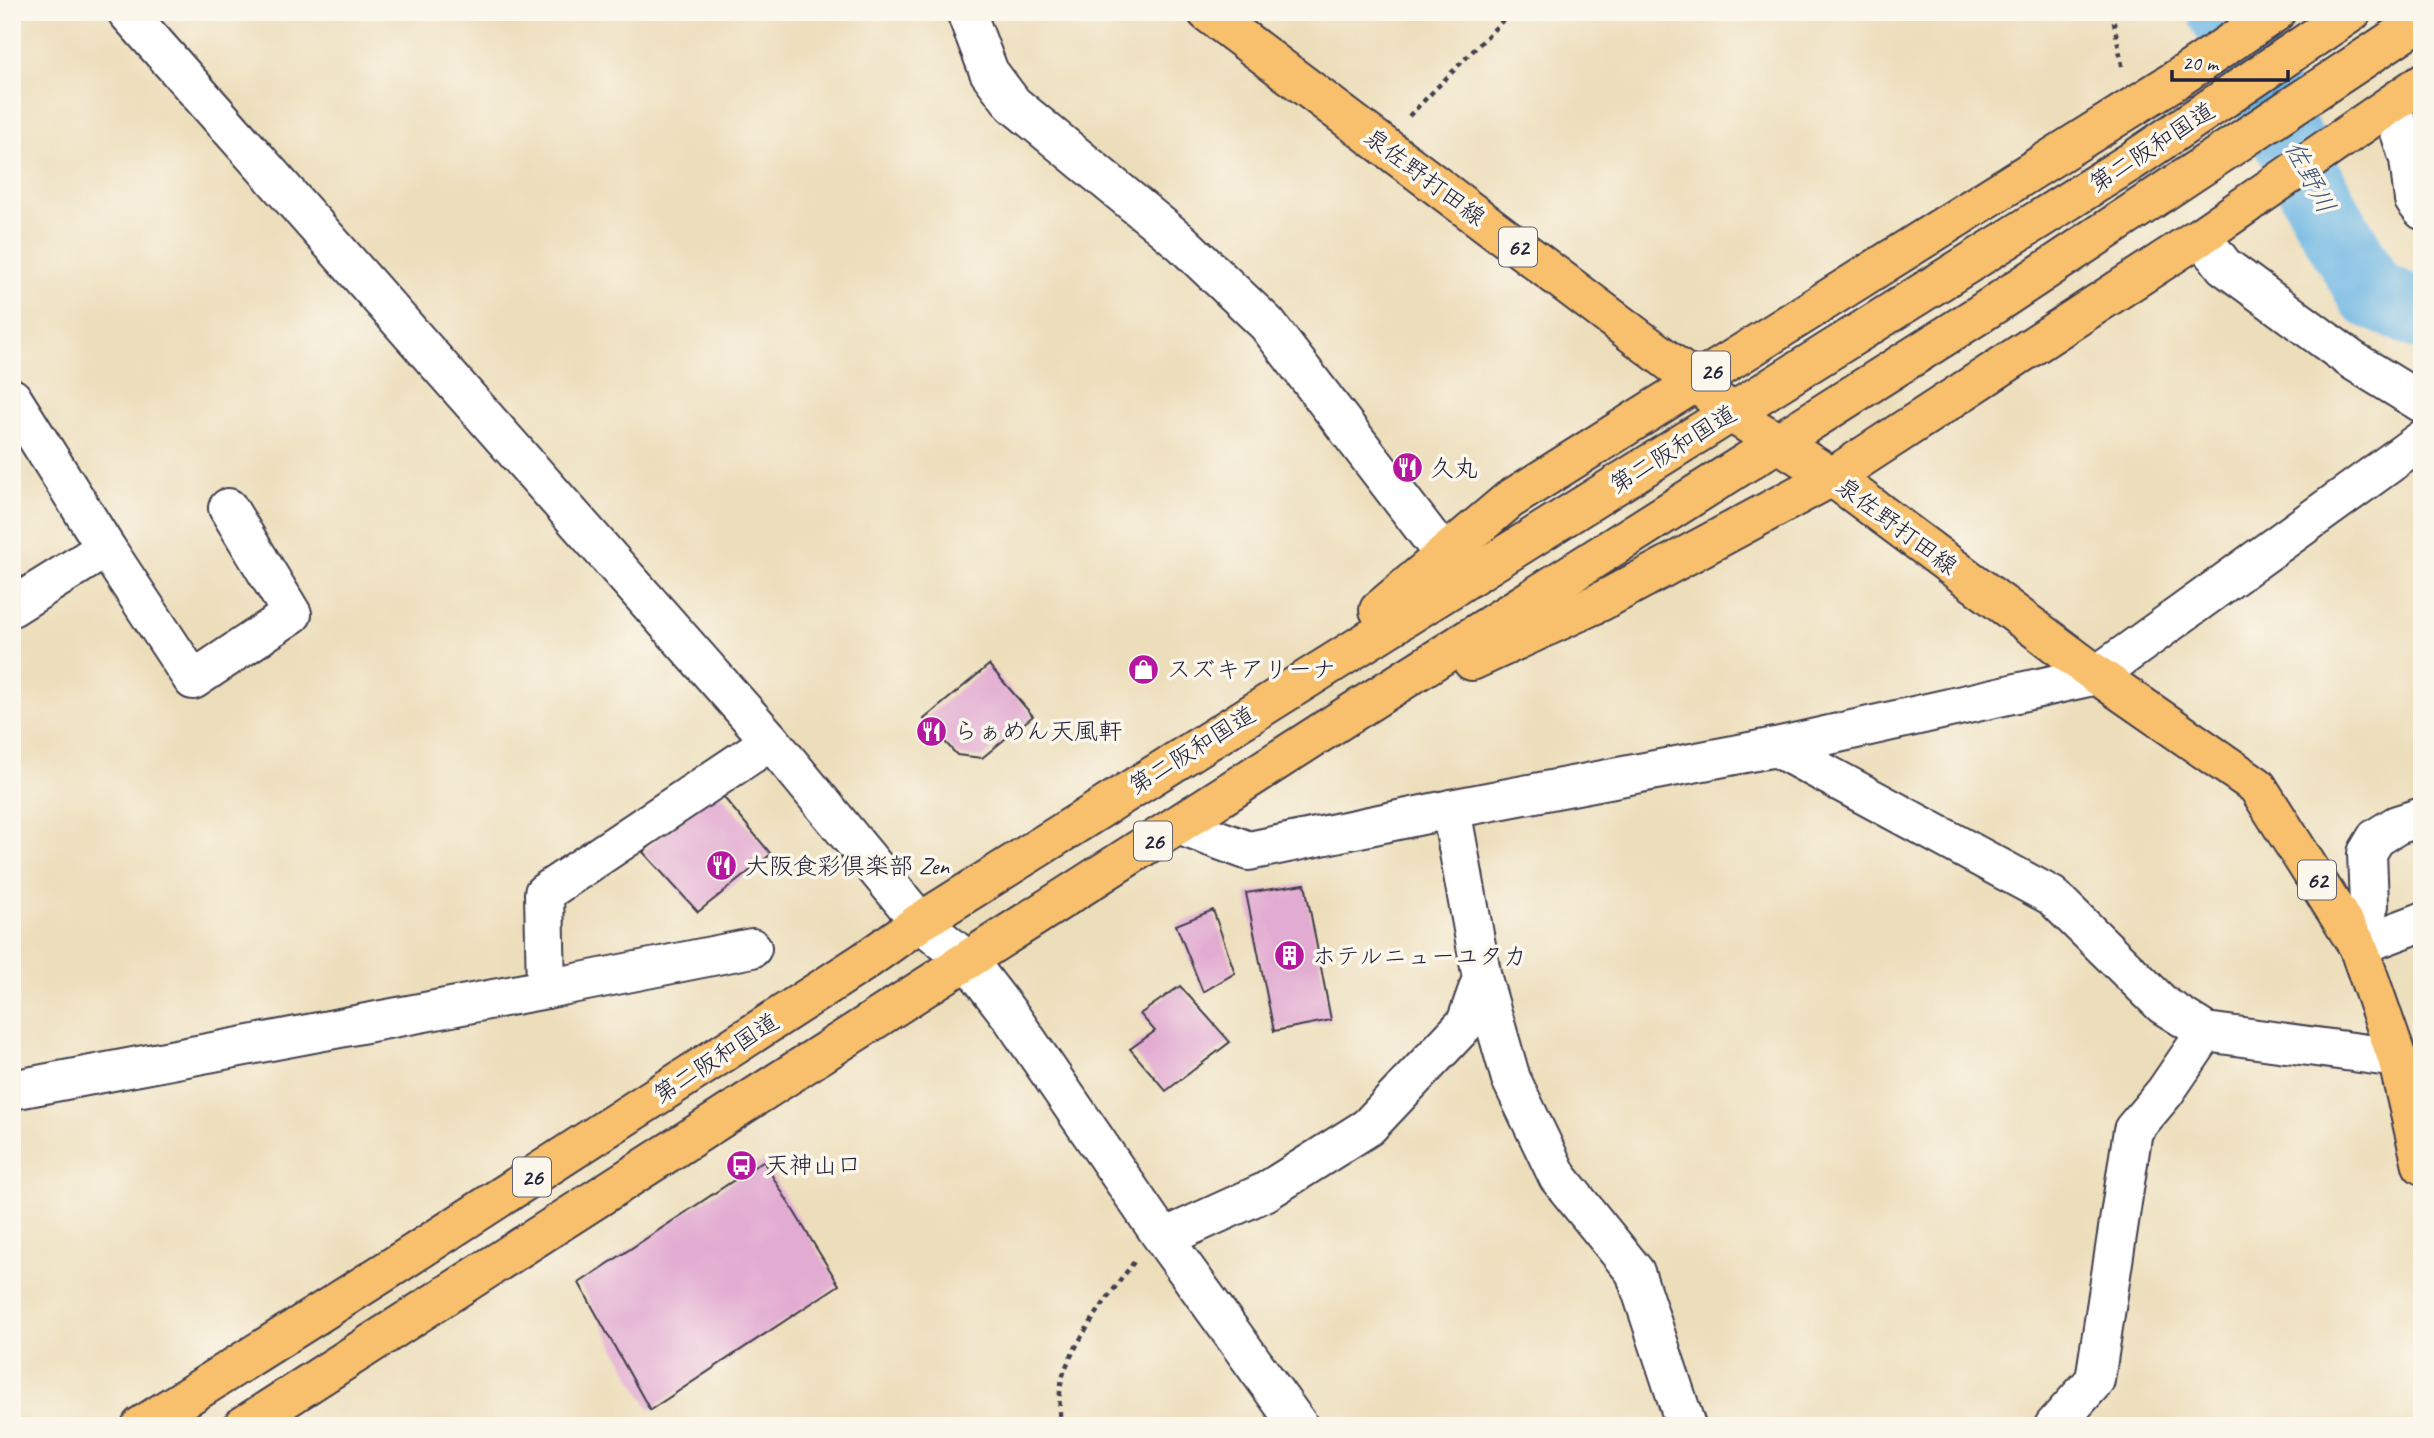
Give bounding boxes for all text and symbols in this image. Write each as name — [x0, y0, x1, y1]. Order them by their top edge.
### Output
scale bar — [2172, 38, 2287, 82]
text: 20 m — [2182, 50, 2220, 76]
street label: 第二阪和国道 — [2083, 95, 2221, 199]
street label: 泉佐野打田線 — [1358, 122, 1492, 232]
water label: 佐野川 — [2277, 135, 2343, 219]
road number: 62 — [1499, 228, 1537, 266]
road number: 26 — [1692, 352, 1730, 390]
street label: 第二阪和国道 — [1604, 398, 1742, 500]
restaurant icon: 久丸 — [1390, 451, 1424, 485]
place label: 久丸 — [1430, 453, 1478, 483]
street label: 泉佐野打田線 — [1830, 471, 1964, 581]
shop icon: スズキアリーナ — [1127, 652, 1161, 686]
place label: スズキアリーナ — [1167, 654, 1336, 684]
street label: 第二阪和国道 — [1123, 699, 1261, 801]
restaurant icon: らぁめん天風軒 — [914, 714, 948, 748]
place label: らぁめん天風軒 — [954, 716, 1122, 746]
road number: 26 — [1134, 821, 1172, 860]
restaurant icon: 大阪食彩倶楽部 Zen — [705, 849, 739, 883]
place label: 大阪食彩倶楽部 Zen — [745, 851, 950, 881]
road number: 62 — [2298, 860, 2336, 900]
building icon: ホテルニューユタカ — [1272, 939, 1306, 973]
place label: ホテルニューユタカ — [1312, 941, 1527, 971]
street label: 第二阪和国道 — [647, 1006, 785, 1110]
bus stop icon: 天神山口 — [725, 1148, 759, 1182]
place label: 天神山口 — [765, 1150, 861, 1180]
road number: 26 — [513, 1158, 551, 1196]

